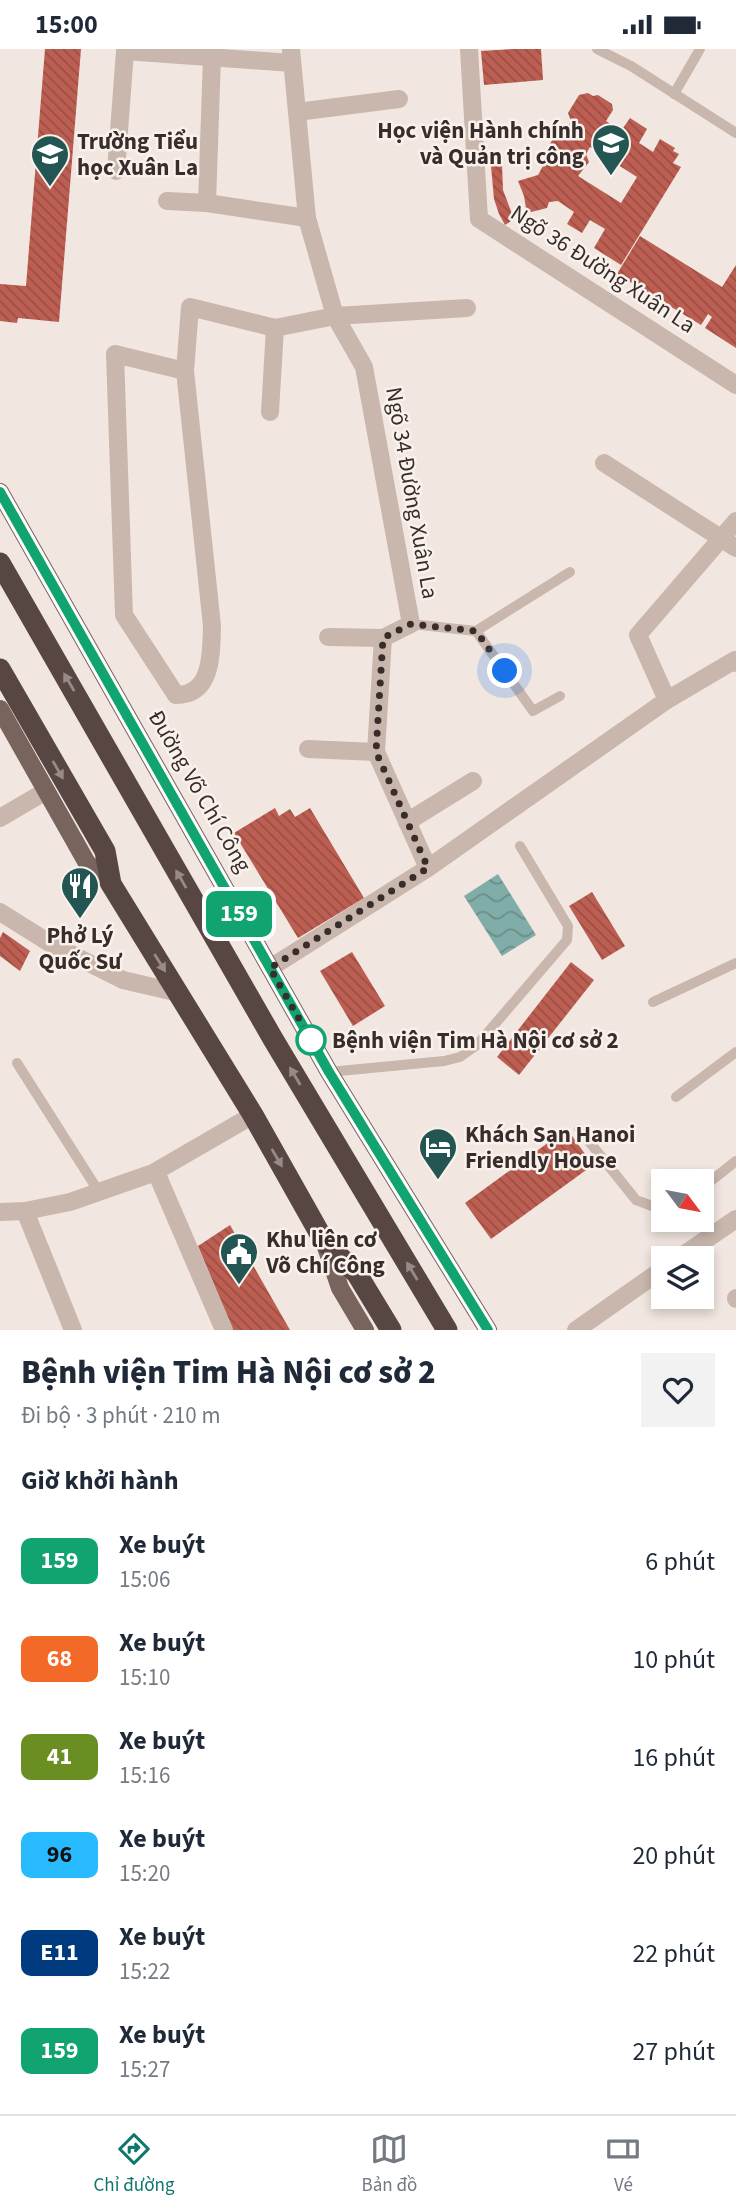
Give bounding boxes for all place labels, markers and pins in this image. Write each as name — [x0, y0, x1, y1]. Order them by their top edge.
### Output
place label: Học viện Hành chính và Quản trị công — [377, 114, 584, 173]
school or university icon: Học viện Hành chính và Quản trị công — [590, 122, 632, 177]
place label: Trường Tiểu học Xuân La — [77, 125, 198, 184]
school or university icon: Trường Tiểu học Xuân La — [29, 133, 71, 188]
restaurant icon: Phở Lý Quốc Sư — [59, 865, 101, 920]
place label: Phở Lý Quốc Sư — [39, 919, 122, 978]
place label: Bệnh viện Tim Hà Nội cơ sở 2 — [332, 1024, 619, 1057]
marker: Bệnh viện Tim Hà Nội cơ sở 2 — [296, 1025, 326, 1055]
place label: Khách Sạn Hanoi Friendly House — [465, 1118, 635, 1177]
hotel icon: Khách Sạn Hanoi Friendly House — [417, 1126, 459, 1181]
place label: Khu liên cơ Võ Chí Công — [265, 1223, 385, 1282]
public building icon: Khu liên cơ Võ Chí Công — [218, 1231, 260, 1286]

